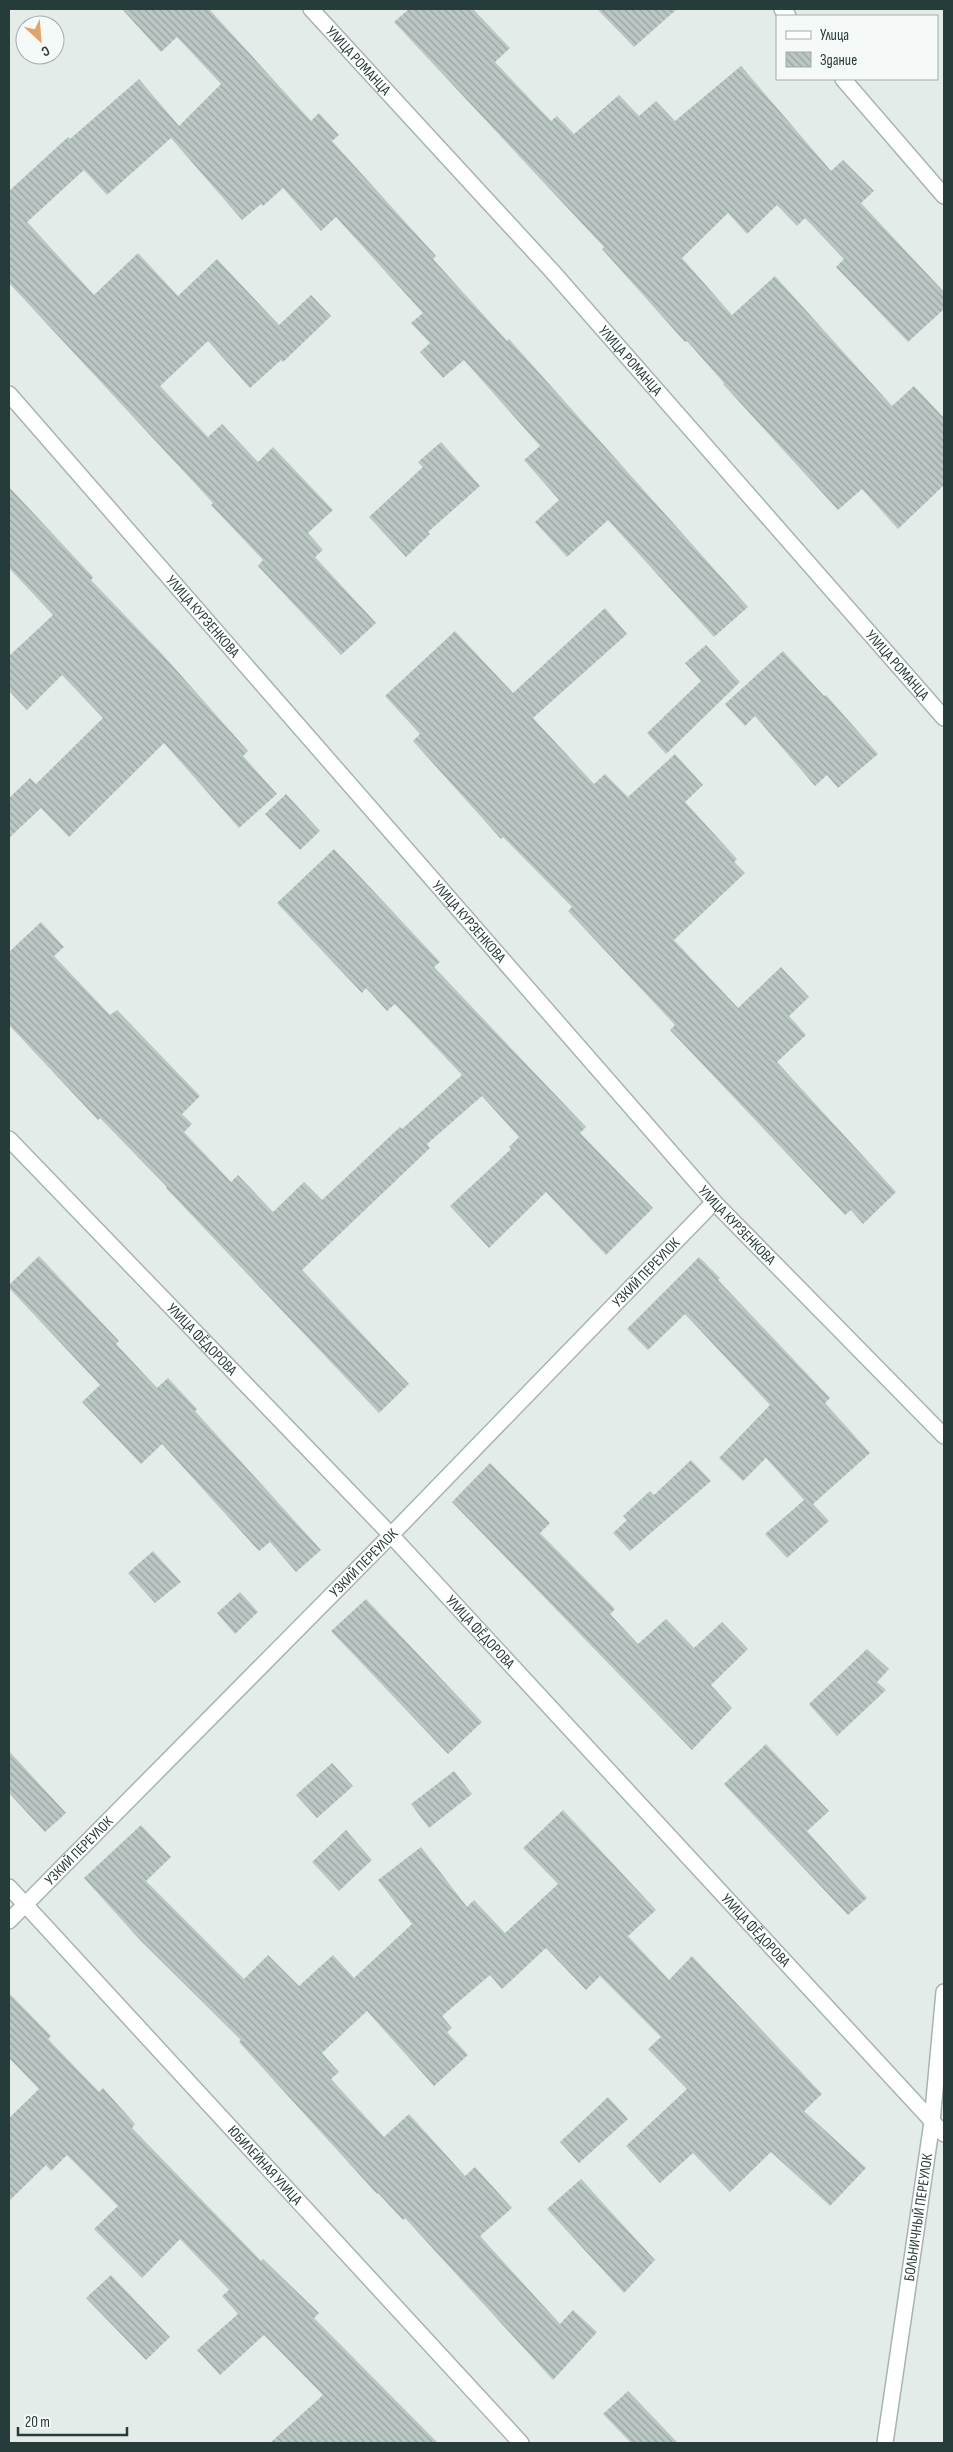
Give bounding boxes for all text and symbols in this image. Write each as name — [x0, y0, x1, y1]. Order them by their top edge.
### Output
north arrow — [15, 15, 65, 65]
legend — [776, 15, 938, 80]
street label: УЛИЦА РОМАНЦА — [321, 22, 395, 100]
text: Улица — [820, 26, 849, 45]
text: С — [39, 42, 52, 60]
text: Здание — [820, 51, 857, 70]
street label: УЛИЦА РОМАНЦА — [594, 322, 666, 400]
street label: УЛИЦА КУРЗЕНКОВА — [162, 572, 244, 662]
street label: УЛИЦА РОМАНЦА — [861, 626, 933, 705]
street label: УЛИЦА КУРЗЕНКОВА — [428, 877, 510, 967]
street label: УЛИЦА КУРЗЕНКОВА — [694, 1182, 780, 1269]
street label: УЗКИЙ ПЕРЕУЛОК — [608, 1234, 684, 1311]
street label: УЛИЦА ФЁДОРОВА — [162, 1299, 241, 1380]
street label: УЗКИЙ ПЕРЕУЛОК — [326, 1524, 402, 1602]
street label: УЛИЦА ФЁДОРОВА — [441, 1591, 519, 1673]
street label: УЗКИЙ ПЕРЕУЛОК — [41, 1812, 117, 1889]
street label: УЛИЦА ФЁДОРОВА — [717, 1890, 794, 1972]
street label: ЮБИЛЕЙНАЯ УЛИЦА — [223, 2122, 306, 2210]
street label: БОЛЬНИЧНЫЙ ПЕРЕУЛОК — [900, 2152, 937, 2283]
scale bar — [18, 2404, 126, 2436]
text: 20 m — [25, 2413, 50, 2432]

